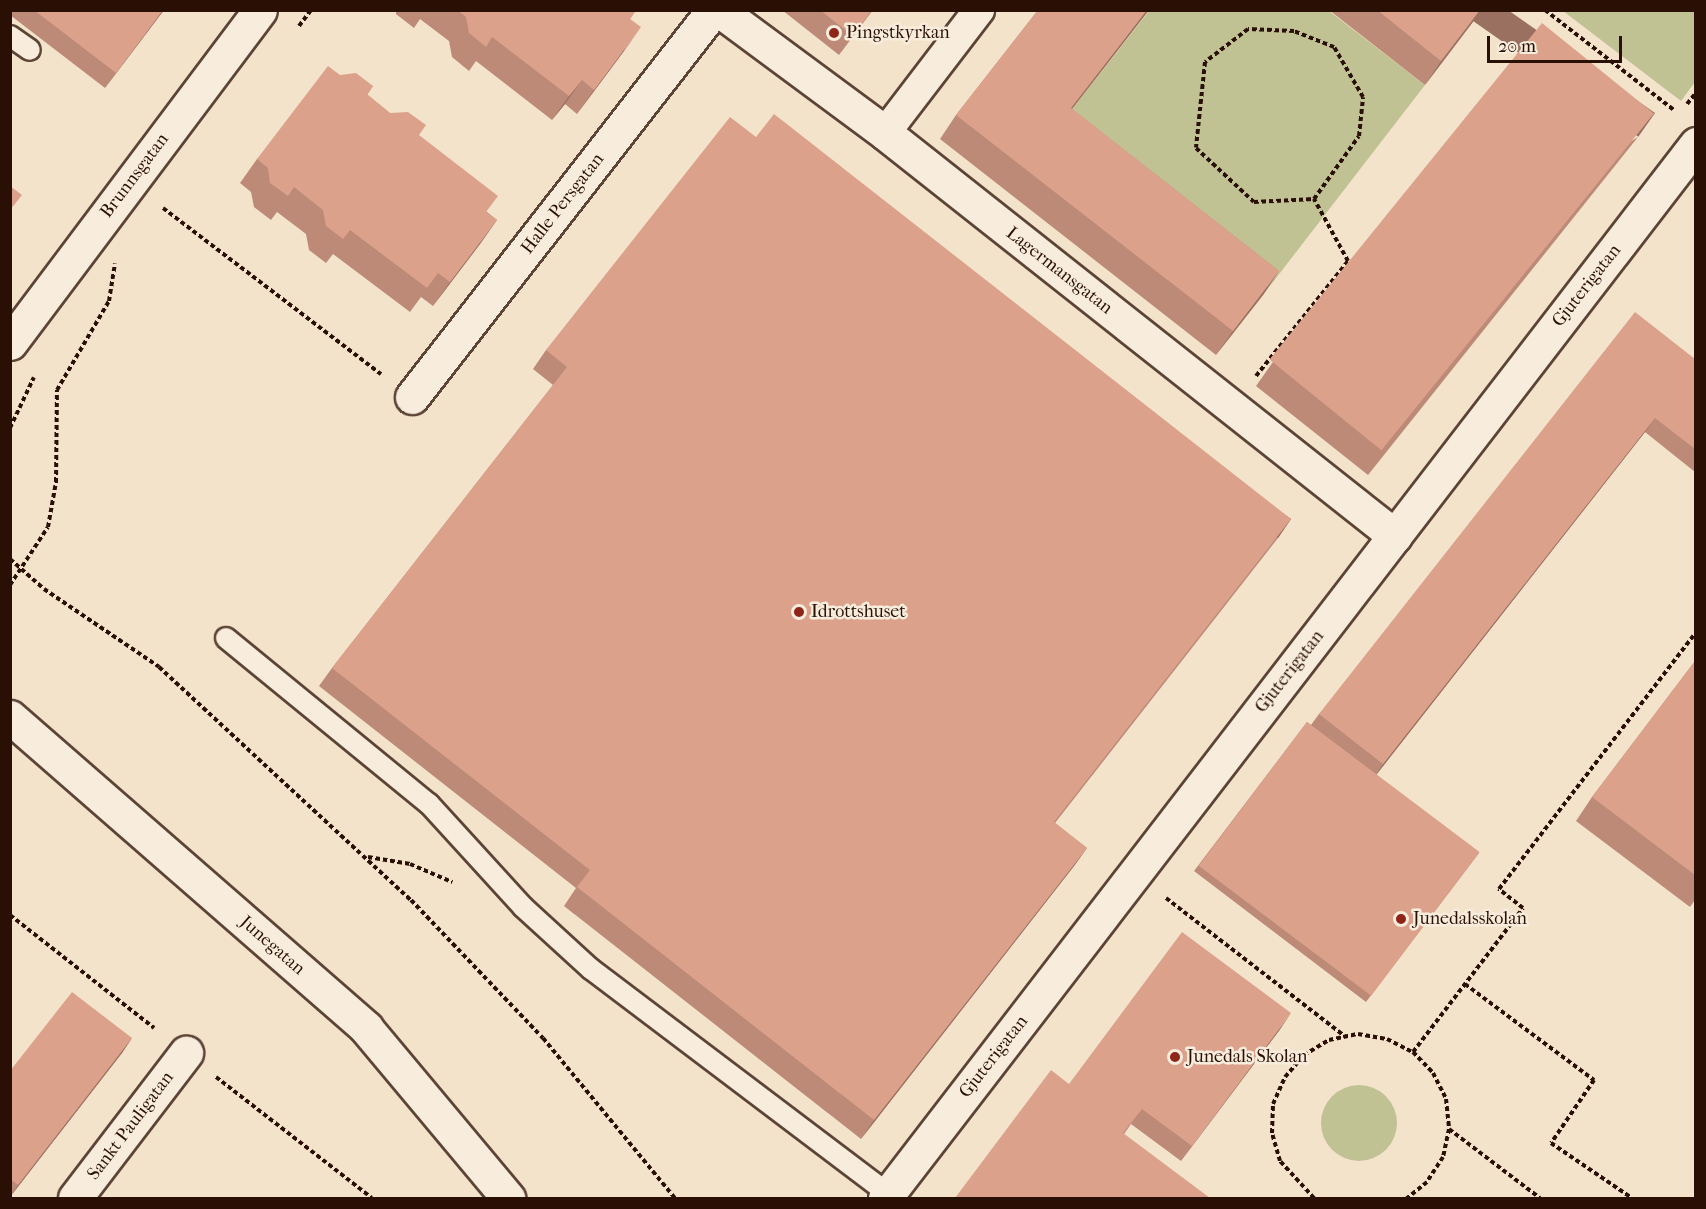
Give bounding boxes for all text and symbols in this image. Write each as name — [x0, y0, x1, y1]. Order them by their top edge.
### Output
place label: Pingstkyrkan — [846, 22, 950, 44]
scale bar — [1490, 24, 1625, 62]
marker: Pingstkyrkan — [827, 26, 841, 40]
text: 20 m — [1498, 36, 1536, 57]
street label: Brunnsgatan — [96, 129, 174, 223]
street label: Halle Persgatan — [517, 149, 609, 259]
street label: Lagermansgatan — [1002, 223, 1116, 319]
street label: Gjuterigatan — [1548, 240, 1626, 332]
place label: Idrottshuset — [811, 601, 906, 623]
marker: Idrottshuset — [792, 605, 806, 619]
street label: Gjuterigatan — [1251, 626, 1329, 718]
place label: Junedalsskolan — [1413, 908, 1527, 930]
street label: Junegatan — [235, 912, 309, 980]
marker: Junedalsskolan — [1394, 912, 1408, 926]
street label: Gjuterigatan — [955, 1011, 1033, 1103]
place label: Junedals Skolan — [1187, 1046, 1308, 1068]
marker: Junedals Skolan — [1168, 1050, 1182, 1064]
street label: Sankt Pauligatan — [83, 1068, 179, 1184]

